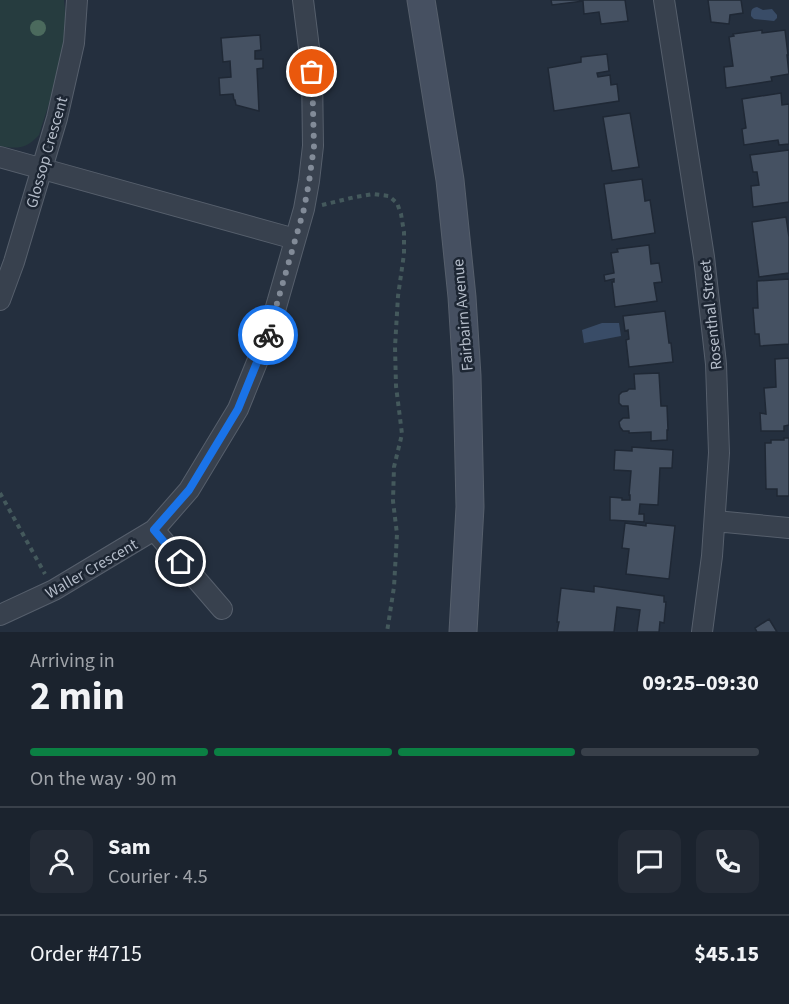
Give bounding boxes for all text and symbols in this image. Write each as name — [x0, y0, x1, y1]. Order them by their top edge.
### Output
pin — [286, 46, 337, 97]
icon: bag — [295, 55, 328, 88]
street label: Glossop Crescent — [21, 93, 74, 211]
street label: Fairbairn Avenue — [447, 258, 479, 372]
street label: Rosenthal Street — [694, 258, 728, 371]
courier — [238, 305, 298, 365]
icon: bike — [252, 319, 285, 352]
street label: Waller Crescent — [41, 533, 142, 604]
pin — [155, 536, 206, 587]
icon: home — [164, 545, 197, 578]
text: Arriving in — [30, 647, 115, 675]
text: 09:25–09:30 — [642, 667, 759, 699]
text: 2 min — [30, 669, 125, 725]
text: On the way · 90 m — [30, 765, 177, 793]
button: person — [30, 830, 93, 893]
button: chat — [618, 830, 681, 893]
button: phone — [696, 830, 759, 893]
text: Sam — [108, 831, 151, 863]
text: Courier · 4.5 — [108, 863, 208, 891]
text: Order #4715 — [30, 938, 142, 970]
text: $45.15 — [694, 938, 759, 970]

